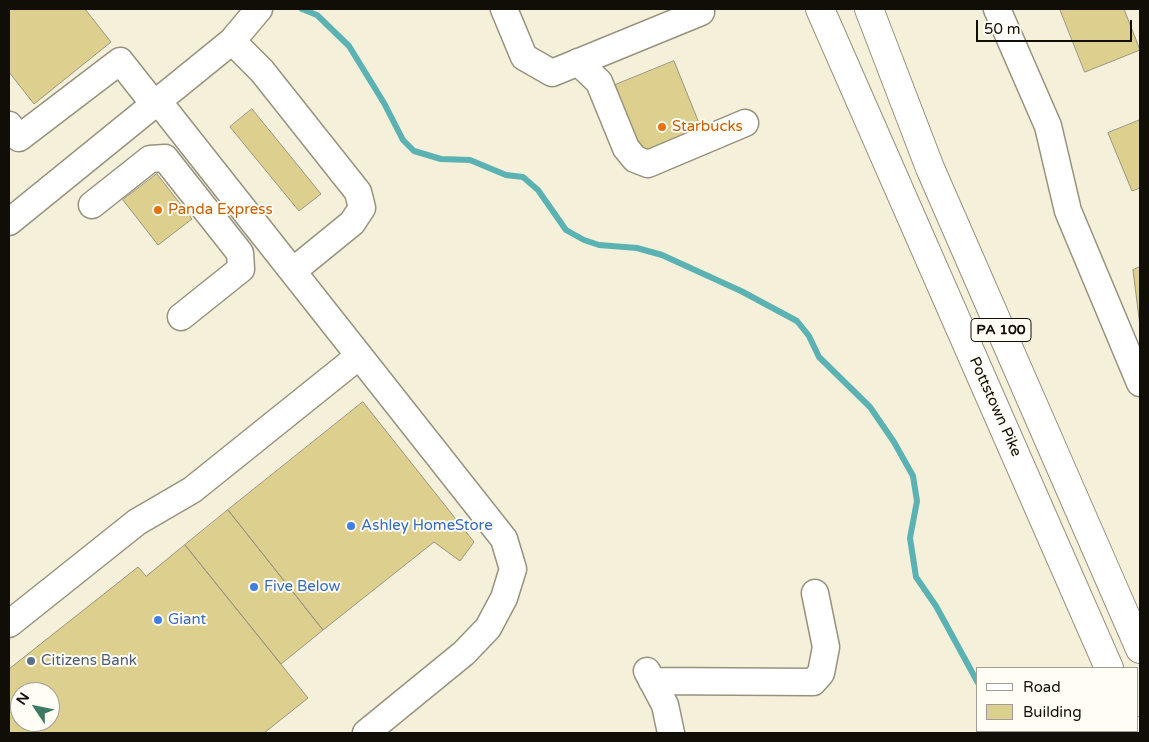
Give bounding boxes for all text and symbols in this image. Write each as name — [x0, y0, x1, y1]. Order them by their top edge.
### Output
scale bar — [979, 10, 1135, 42]
text: 50 m — [984, 20, 1021, 38]
place label: Starbucks — [672, 118, 743, 136]
marker: Starbucks — [656, 121, 668, 133]
place label: Panda Express — [168, 201, 273, 219]
marker: Panda Express — [152, 204, 164, 216]
road number: PA 100 — [971, 318, 1031, 342]
street label: Pottstown Pike — [965, 354, 1025, 460]
place label: Ashley HomeStore — [361, 517, 493, 535]
marker: Ashley HomeStore — [345, 520, 357, 532]
place label: Five Below — [264, 578, 340, 596]
marker: Five Below — [248, 581, 260, 593]
place label: Giant — [168, 611, 206, 629]
marker: Giant — [152, 614, 164, 626]
place label: Citizens Bank — [41, 652, 137, 670]
marker: Citizens Bank — [25, 655, 37, 667]
legend — [976, 667, 1139, 732]
text: Road — [1023, 678, 1061, 696]
north arrow — [10, 682, 60, 732]
text: N — [13, 689, 33, 708]
text: Building — [1023, 703, 1082, 721]

